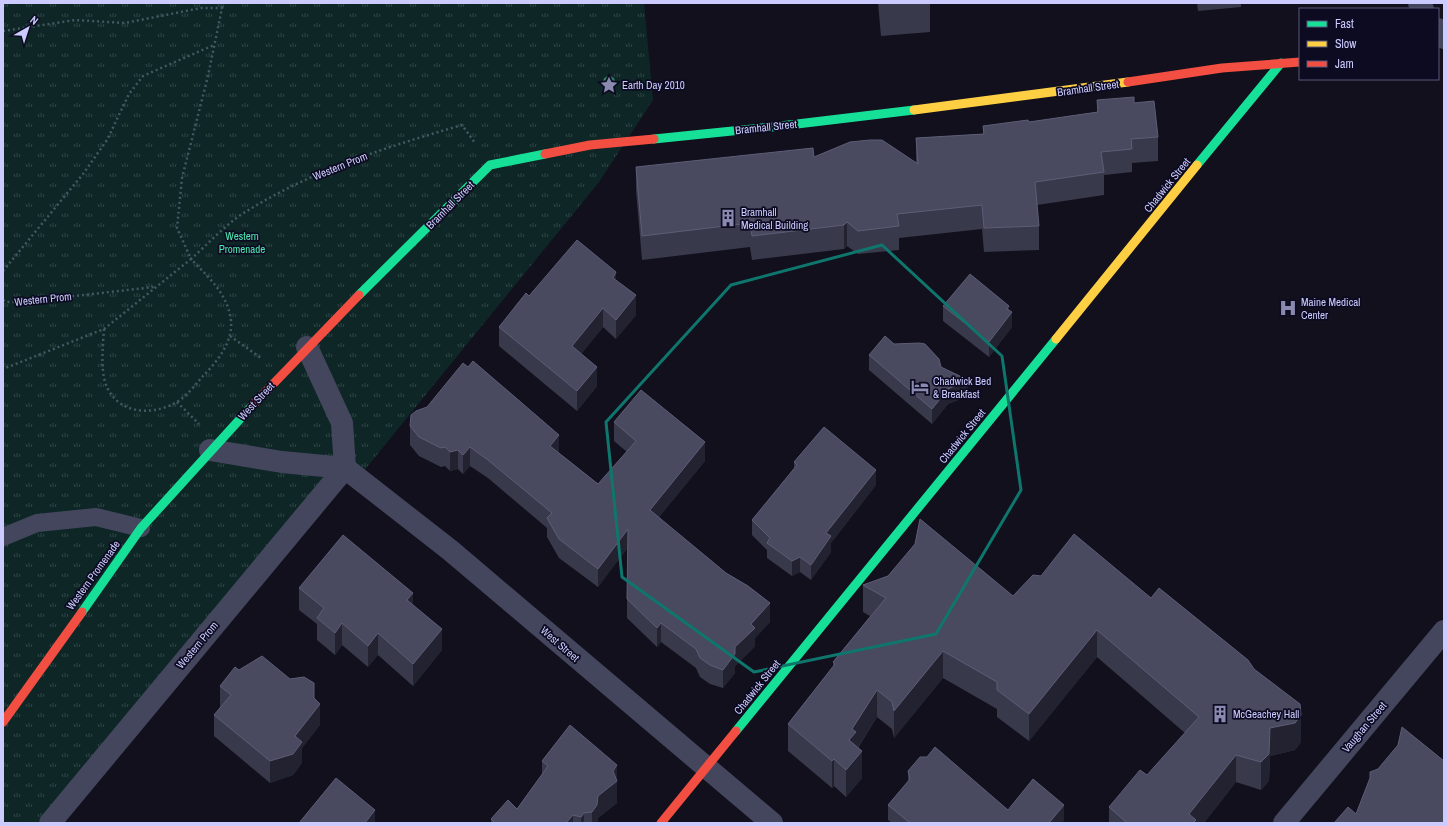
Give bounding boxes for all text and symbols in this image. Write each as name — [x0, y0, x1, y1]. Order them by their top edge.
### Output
north arrow — [8, 8, 48, 48]
legend — [1299, 8, 1439, 80]
text: N — [27, 13, 41, 28]
text: Fast — [1335, 16, 1354, 32]
text: Slow — [1335, 36, 1357, 52]
text: Jam — [1335, 56, 1354, 72]
place icon: Earth Day 2010 — [599, 75, 619, 95]
street label: Bramhall Street — [1056, 77, 1120, 99]
place label: Earth Day 2010 — [622, 78, 685, 92]
street label: Bramhall Street — [734, 117, 798, 137]
street label: Western Prom — [311, 149, 369, 183]
street label: Chadwick Street — [1141, 155, 1194, 215]
street label: Bramhall Street — [423, 178, 477, 232]
place label: Bramhall Medical Building — [741, 205, 808, 232]
building icon: Bramhall Medical Building — [718, 208, 738, 228]
park label: Western Promenade — [219, 229, 265, 256]
street label: Western Prom — [14, 289, 72, 309]
place label: Maine Medical Center — [1301, 295, 1360, 322]
hospital icon: Maine Medical Center — [1278, 298, 1298, 318]
place label: Chadwick Bed & Breakfast — [933, 374, 991, 401]
hotel icon: Chadwick Bed & Breakfast — [910, 377, 930, 397]
street label: West Street — [235, 379, 277, 423]
street label: Chadwick Street — [936, 406, 989, 466]
street label: Western Promenade — [63, 537, 123, 613]
street label: Western Prom — [173, 618, 221, 672]
street label: West Street — [538, 623, 583, 665]
street label: Chadwick Street — [731, 657, 784, 717]
street label: Vaughan Street — [1339, 698, 1390, 755]
building icon: McGeachey Hall — [1210, 704, 1230, 724]
place label: McGeachey Hall — [1233, 707, 1299, 721]

